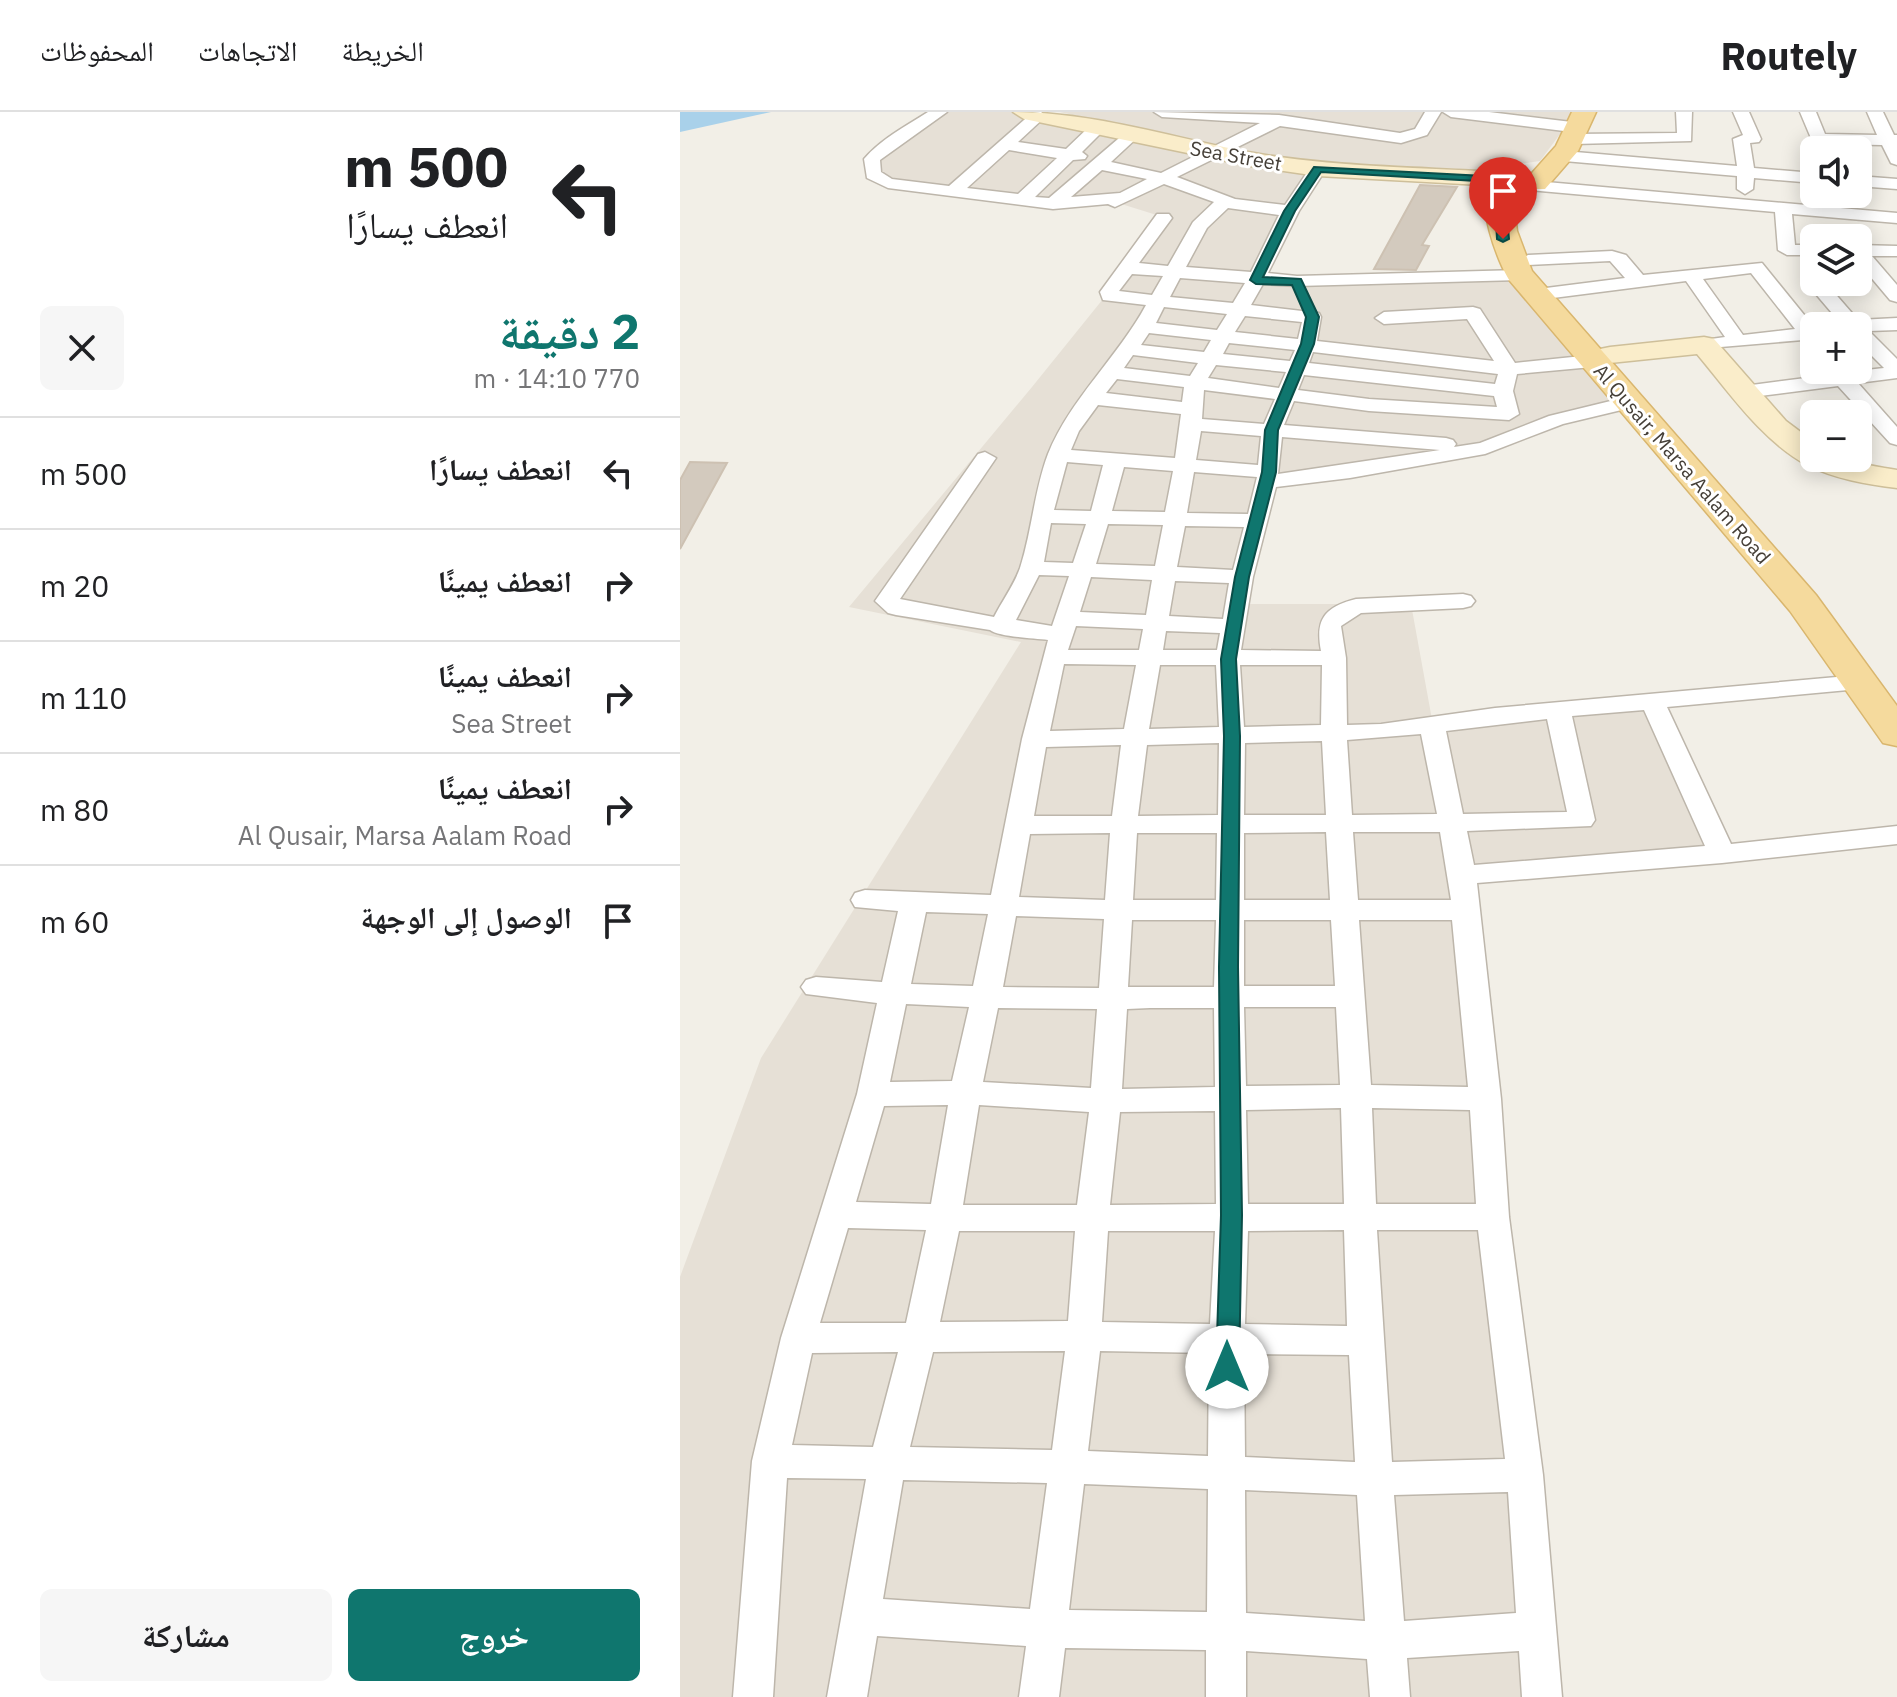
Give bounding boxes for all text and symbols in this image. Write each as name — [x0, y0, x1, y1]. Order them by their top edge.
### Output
text: Routely — [1721, 31, 1857, 80]
text: المحفوظات — [40, 32, 154, 69]
text: الاتجاهات — [198, 32, 297, 69]
text: الخريطة — [341, 32, 424, 69]
text: 500 m — [344, 130, 508, 202]
street label: Sea Street — [1188, 134, 1284, 177]
map controls — [1800, 136, 1872, 472]
button: sound — [1800, 136, 1872, 208]
icon: left — [536, 144, 640, 248]
pin — [1469, 157, 1537, 239]
icon: arrive — [1481, 169, 1525, 213]
text: انعطف يسارًا — [346, 201, 508, 248]
button: layers — [1800, 224, 1872, 296]
text: 2 دقيقة — [499, 300, 640, 362]
button: close — [40, 306, 124, 390]
button: + — [1800, 312, 1872, 384]
street label: Al Qusair, Marsa Aalam Road — [1588, 358, 1777, 570]
text: 770 m · 14:10 — [474, 361, 640, 395]
button: − — [1800, 400, 1872, 472]
text: انعطف يسارًا — [429, 449, 572, 488]
icon: left — [596, 451, 640, 495]
text: 500 m — [40, 454, 127, 493]
text: انعطف يمينًا — [438, 561, 572, 600]
icon: right — [596, 563, 640, 607]
text: 20 m — [40, 566, 109, 605]
text: انعطف يمينًا — [438, 656, 572, 695]
icon: right — [596, 675, 640, 719]
text: 110 m — [40, 678, 127, 717]
text: Sea Street — [451, 706, 572, 740]
text: انعطف يمينًا — [438, 768, 572, 807]
icon: right — [596, 787, 640, 831]
text: 80 m — [40, 790, 109, 829]
text: Al Qusair, Marsa Aalam Road — [238, 818, 572, 852]
text: الوصول إلى الوجهة — [361, 897, 572, 936]
icon: arrive — [596, 899, 640, 943]
text: 60 m — [40, 902, 109, 941]
position arrow — [1185, 1325, 1269, 1409]
button: مشاركة — [40, 1589, 332, 1681]
button: خروج — [348, 1589, 640, 1681]

